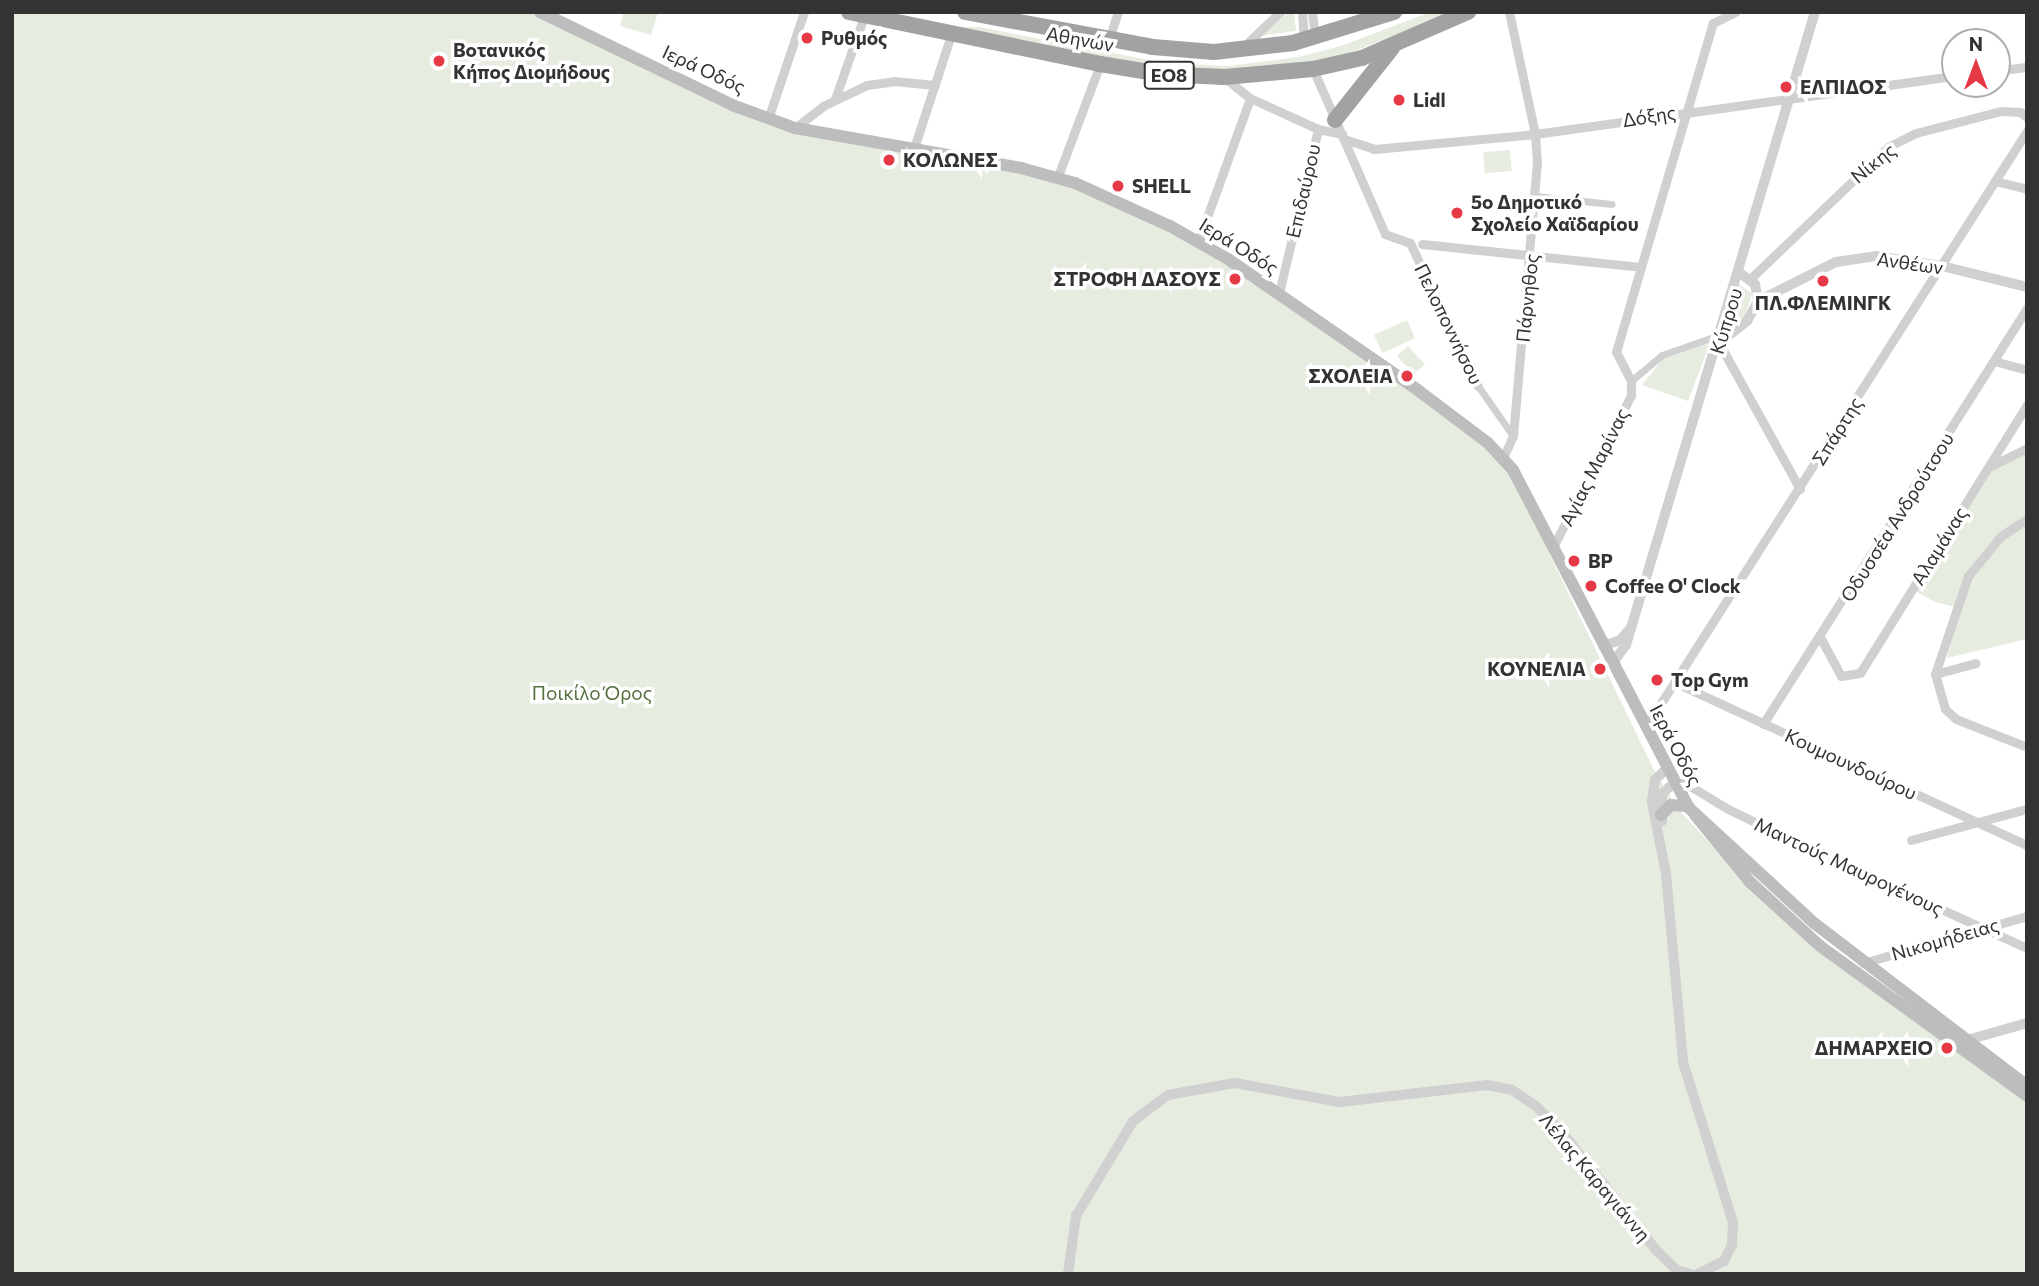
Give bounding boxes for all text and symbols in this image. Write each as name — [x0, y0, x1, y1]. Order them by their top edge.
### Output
street label: Αθηνών — [1044, 22, 1116, 56]
place label: Ρυθμός — [821, 27, 887, 49]
north arrow — [1941, 28, 2011, 98]
marker: Ρυθμός — [799, 30, 815, 46]
text: N — [1969, 32, 1983, 55]
place label: Βοτανικός Κήπος Διομήδους — [453, 39, 610, 83]
street label: Ιερά Οδός — [659, 40, 749, 98]
marker: Βοτανικός Κήπος Διομήδους — [431, 53, 447, 69]
road number: ΕΟ8 — [1143, 60, 1195, 90]
place label: ΕΛΠΙΔΟΣ — [1800, 76, 1887, 98]
marker: ΕΛΠΙΔΟΣ — [1778, 79, 1794, 95]
place label: Lidl — [1413, 89, 1446, 111]
marker: Lidl — [1391, 92, 1407, 108]
street label: Δόξης — [1621, 101, 1677, 131]
street label: Νίκης — [1846, 138, 1900, 188]
street label: Επιδαύρου — [1281, 142, 1325, 240]
place label: ΚΟΛΩΝΕΣ — [903, 149, 998, 171]
marker: ΚΟΛΩΝΕΣ — [881, 152, 897, 168]
place label: SHELL — [1132, 175, 1191, 197]
marker: SHELL — [1110, 178, 1126, 194]
place label: 5ο Δημοτικό Σχολείο Χαϊδαρίου — [1471, 191, 1639, 235]
marker: 5ο Δημοτικό Σχολείο Χαϊδαρίου — [1449, 205, 1465, 221]
street label: Ιερά Οδός — [1195, 213, 1283, 279]
street label: Ανθέων — [1875, 247, 1945, 279]
street label: Πάρνηθος — [1511, 252, 1543, 344]
street label: Πελοποννήσου — [1410, 260, 1488, 388]
place label: ΣΤΡΟΦΗ ΔΑΣΟΥΣ — [1054, 268, 1221, 290]
marker: ΣΤΡΟΦΗ ΔΑΣΟΥΣ — [1227, 271, 1243, 287]
marker: ΠΛ.ΦΛΕΜΙΝΓΚ — [1815, 273, 1831, 289]
street label: Κύπρου — [1705, 285, 1747, 357]
place label: ΠΛ.ΦΛΕΜΙΝΓΚ — [1755, 292, 1891, 314]
place label: ΣΧΟΛΕΙΑ — [1308, 365, 1393, 387]
marker: ΣΧΟΛΕΙΑ — [1399, 368, 1415, 384]
street label: Σπάρτης — [1807, 393, 1867, 469]
street label: Αγίας Μαρίνας — [1555, 404, 1633, 530]
street label: Οδυσσέα Ανδρούτσου — [1836, 428, 1958, 606]
street label: Αλαμάνας — [1906, 503, 1972, 589]
place label: BP — [1588, 550, 1613, 572]
marker: BP — [1566, 553, 1582, 569]
place label: Coffee O' Clock — [1605, 575, 1741, 597]
marker: Coffee O' Clock — [1583, 578, 1599, 594]
place label: ΚΟΥΝΕΛΙΑ — [1487, 658, 1586, 680]
marker: ΚΟΥΝΕΛΙΑ — [1592, 661, 1608, 677]
place label: Top Gym — [1671, 669, 1748, 691]
marker: Top Gym — [1649, 672, 1665, 688]
park label: Ποικίλο Όρος — [532, 682, 652, 704]
street label: Ιερά Οδός — [1645, 700, 1707, 790]
street label: Κουμουνδούρου — [1781, 723, 1921, 805]
street label: Μαντούς Μαυρογένους — [1751, 812, 1947, 920]
street label: Νικομήδειας — [1889, 913, 2001, 965]
place label: ΔΗΜΑΡΧΕΙΟ — [1815, 1037, 1933, 1059]
marker: ΔΗΜΑΡΧΕΙΟ — [1939, 1040, 1955, 1056]
street label: Λέλας Καραγιάννη — [1535, 1108, 1655, 1246]

